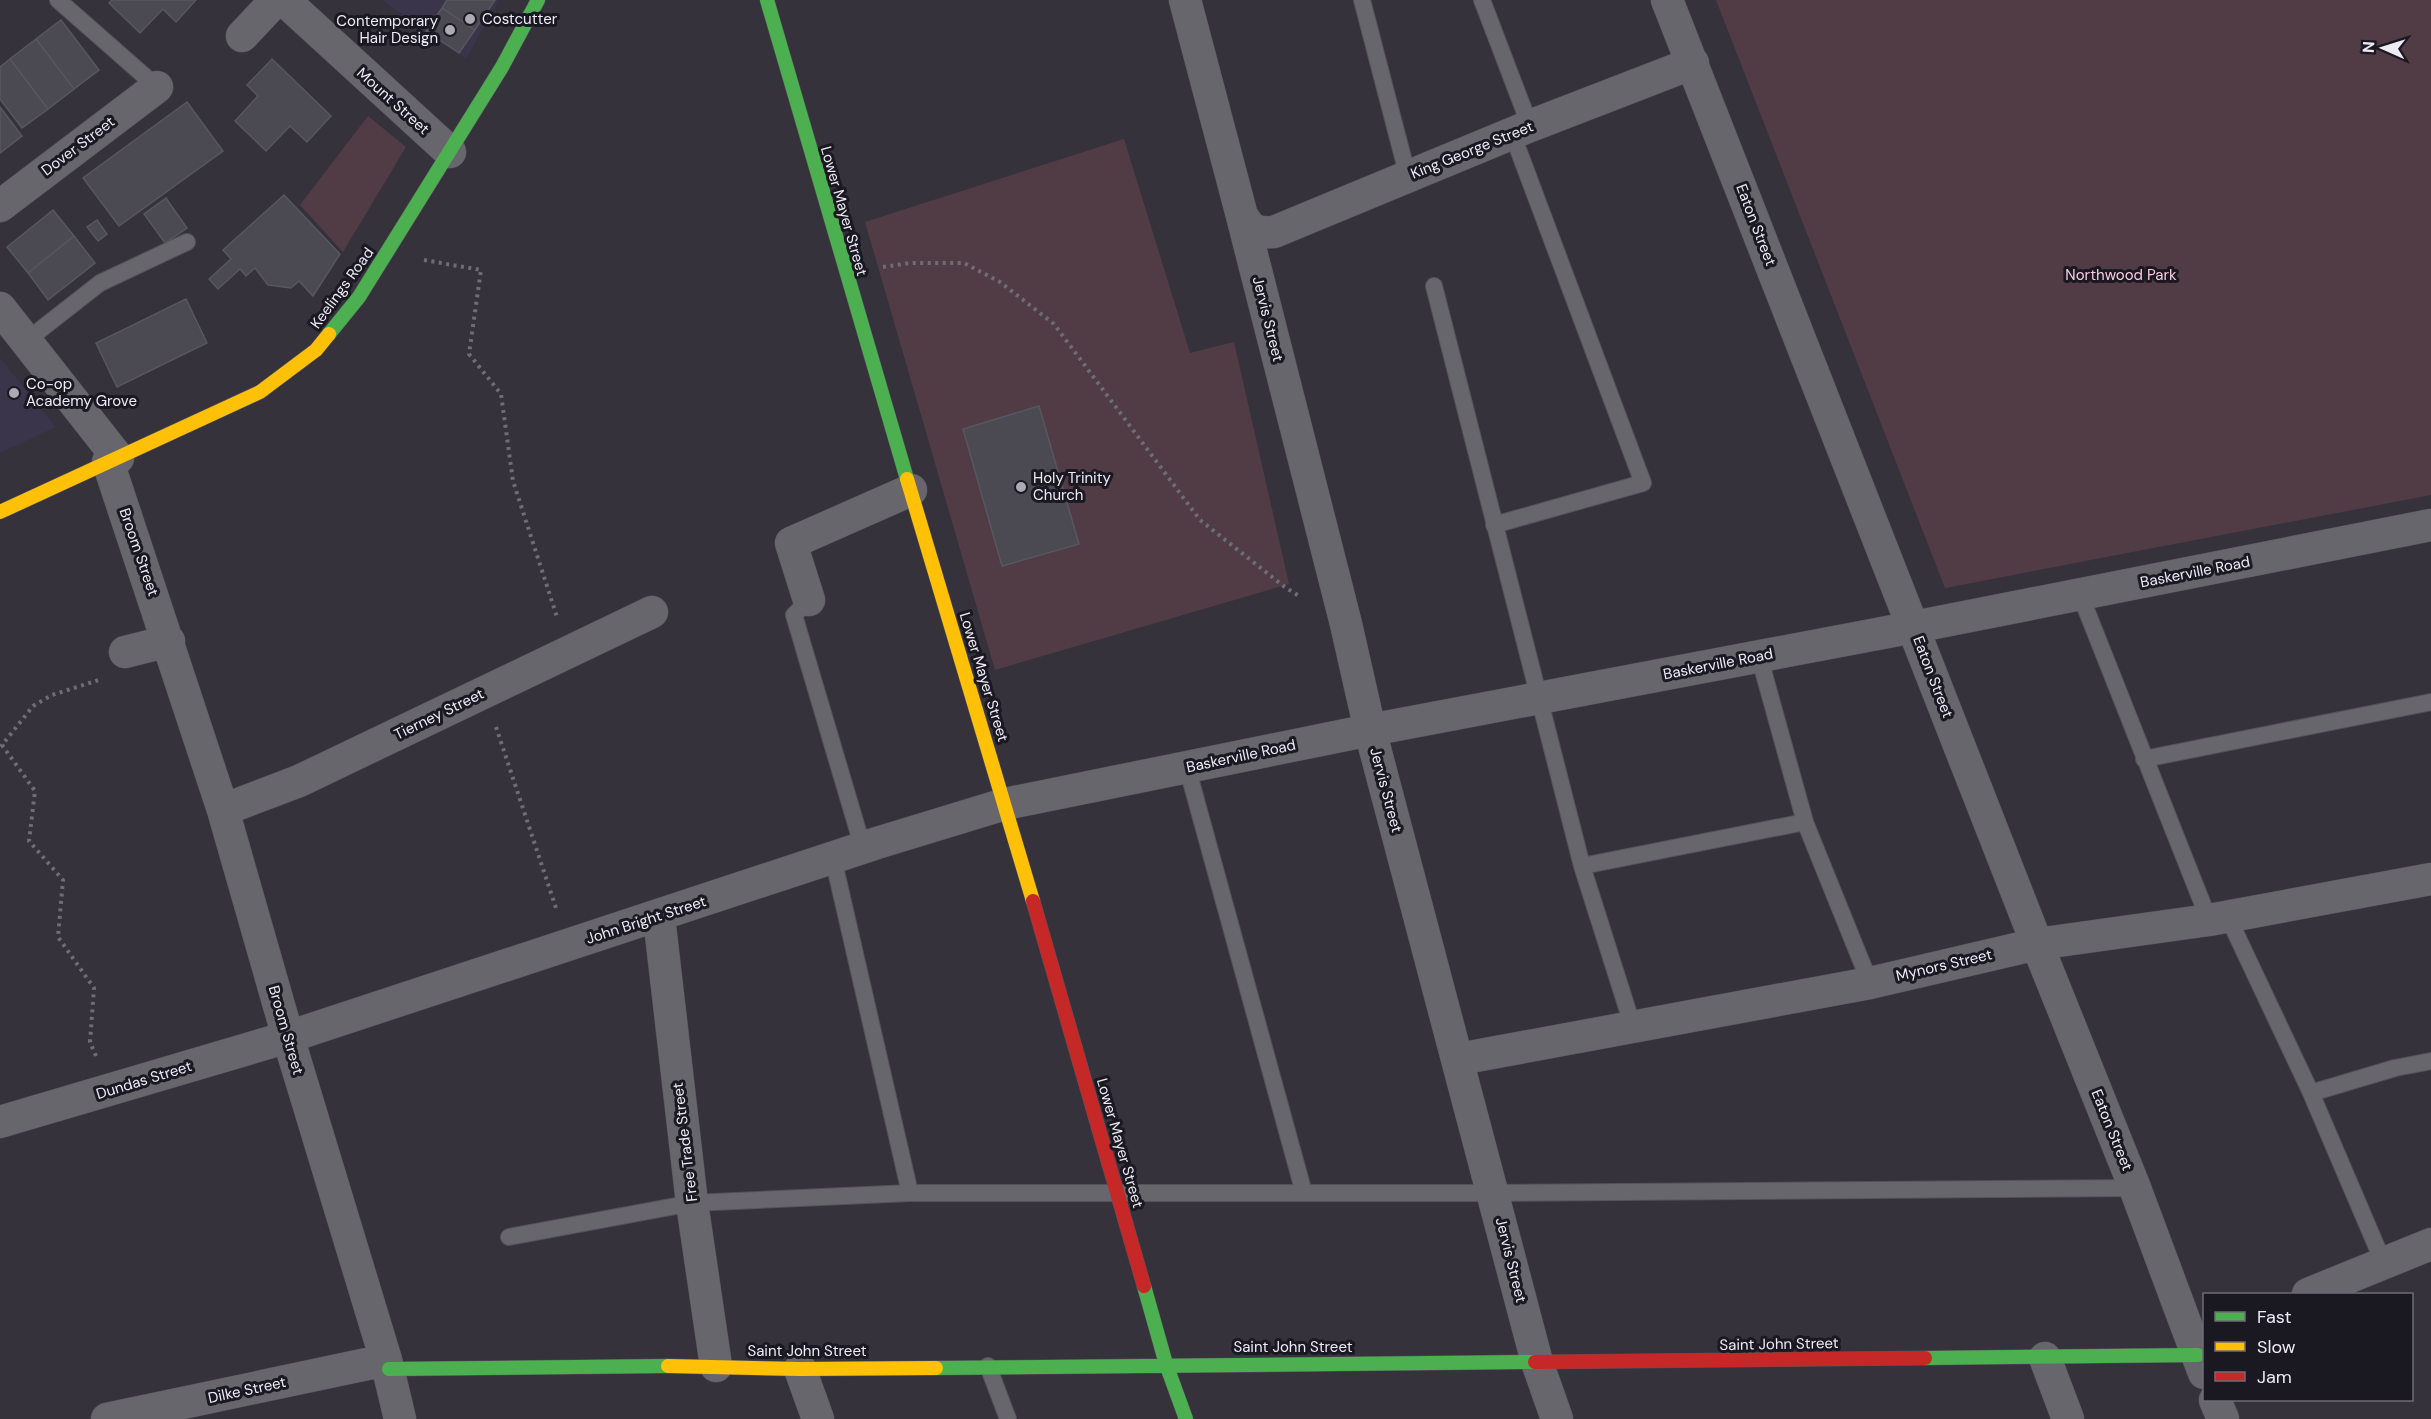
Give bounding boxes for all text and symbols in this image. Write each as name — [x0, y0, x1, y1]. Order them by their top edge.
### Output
place label: Costcutter — [482, 9, 558, 29]
place label: Contemporary Hair Design — [336, 11, 439, 48]
marker: Costcutter — [463, 12, 477, 26]
north arrow — [2353, 18, 2413, 78]
marker: Contemporary Hair Design — [443, 23, 457, 37]
text: N — [2358, 41, 2379, 54]
street label: Mount Street — [352, 63, 434, 139]
street label: Dover Street — [37, 112, 119, 180]
street label: King George Street — [1408, 116, 1536, 184]
street label: Lower Mayer Street — [816, 144, 872, 278]
street label: Eaton Street — [1731, 181, 1781, 269]
street label: Keelings Road — [306, 243, 378, 333]
park label: Northwood Park — [2065, 265, 2177, 285]
street label: Jervis Street — [1248, 274, 1288, 364]
place label: Co-op Academy Grove — [26, 374, 137, 411]
marker: Co-op Academy Grove — [7, 386, 21, 400]
place label: Holy Trinity Church — [1033, 468, 1112, 505]
marker: Holy Trinity Church — [1014, 480, 1028, 494]
street label: Broom Street — [115, 505, 163, 599]
street label: Baskerville Road — [2138, 552, 2252, 592]
street label: Lower Mayer Street — [955, 610, 1013, 744]
street label: Eaton Street — [1908, 633, 1958, 721]
street label: Baskerville Road — [1661, 644, 1775, 684]
street label: Tierney Street — [391, 684, 487, 744]
street label: Baskerville Road — [1184, 735, 1298, 777]
street label: Jervis Street — [1365, 745, 1407, 835]
street label: John Bright Street — [583, 891, 709, 949]
street label: Mynors Street — [1894, 944, 1994, 986]
street label: Broom Street — [264, 983, 308, 1077]
street label: Dundas Street — [94, 1056, 194, 1104]
street label: Lower Mayer Street — [1092, 1076, 1148, 1210]
street label: Free Trade Street — [668, 1081, 702, 1203]
street label: Eaton Street — [2087, 1086, 2137, 1174]
street label: Jervis Street — [1491, 1215, 1531, 1305]
legend — [2203, 1293, 2413, 1401]
text: Fast — [2257, 1305, 2292, 1329]
street label: Saint John Street — [1719, 1333, 1839, 1355]
text: Slow — [2257, 1335, 2296, 1359]
street label: Saint John Street — [1233, 1337, 1353, 1357]
street label: Saint John Street — [747, 1341, 867, 1361]
text: Jam — [2257, 1365, 2292, 1389]
street label: Dilke Street — [206, 1372, 288, 1408]

